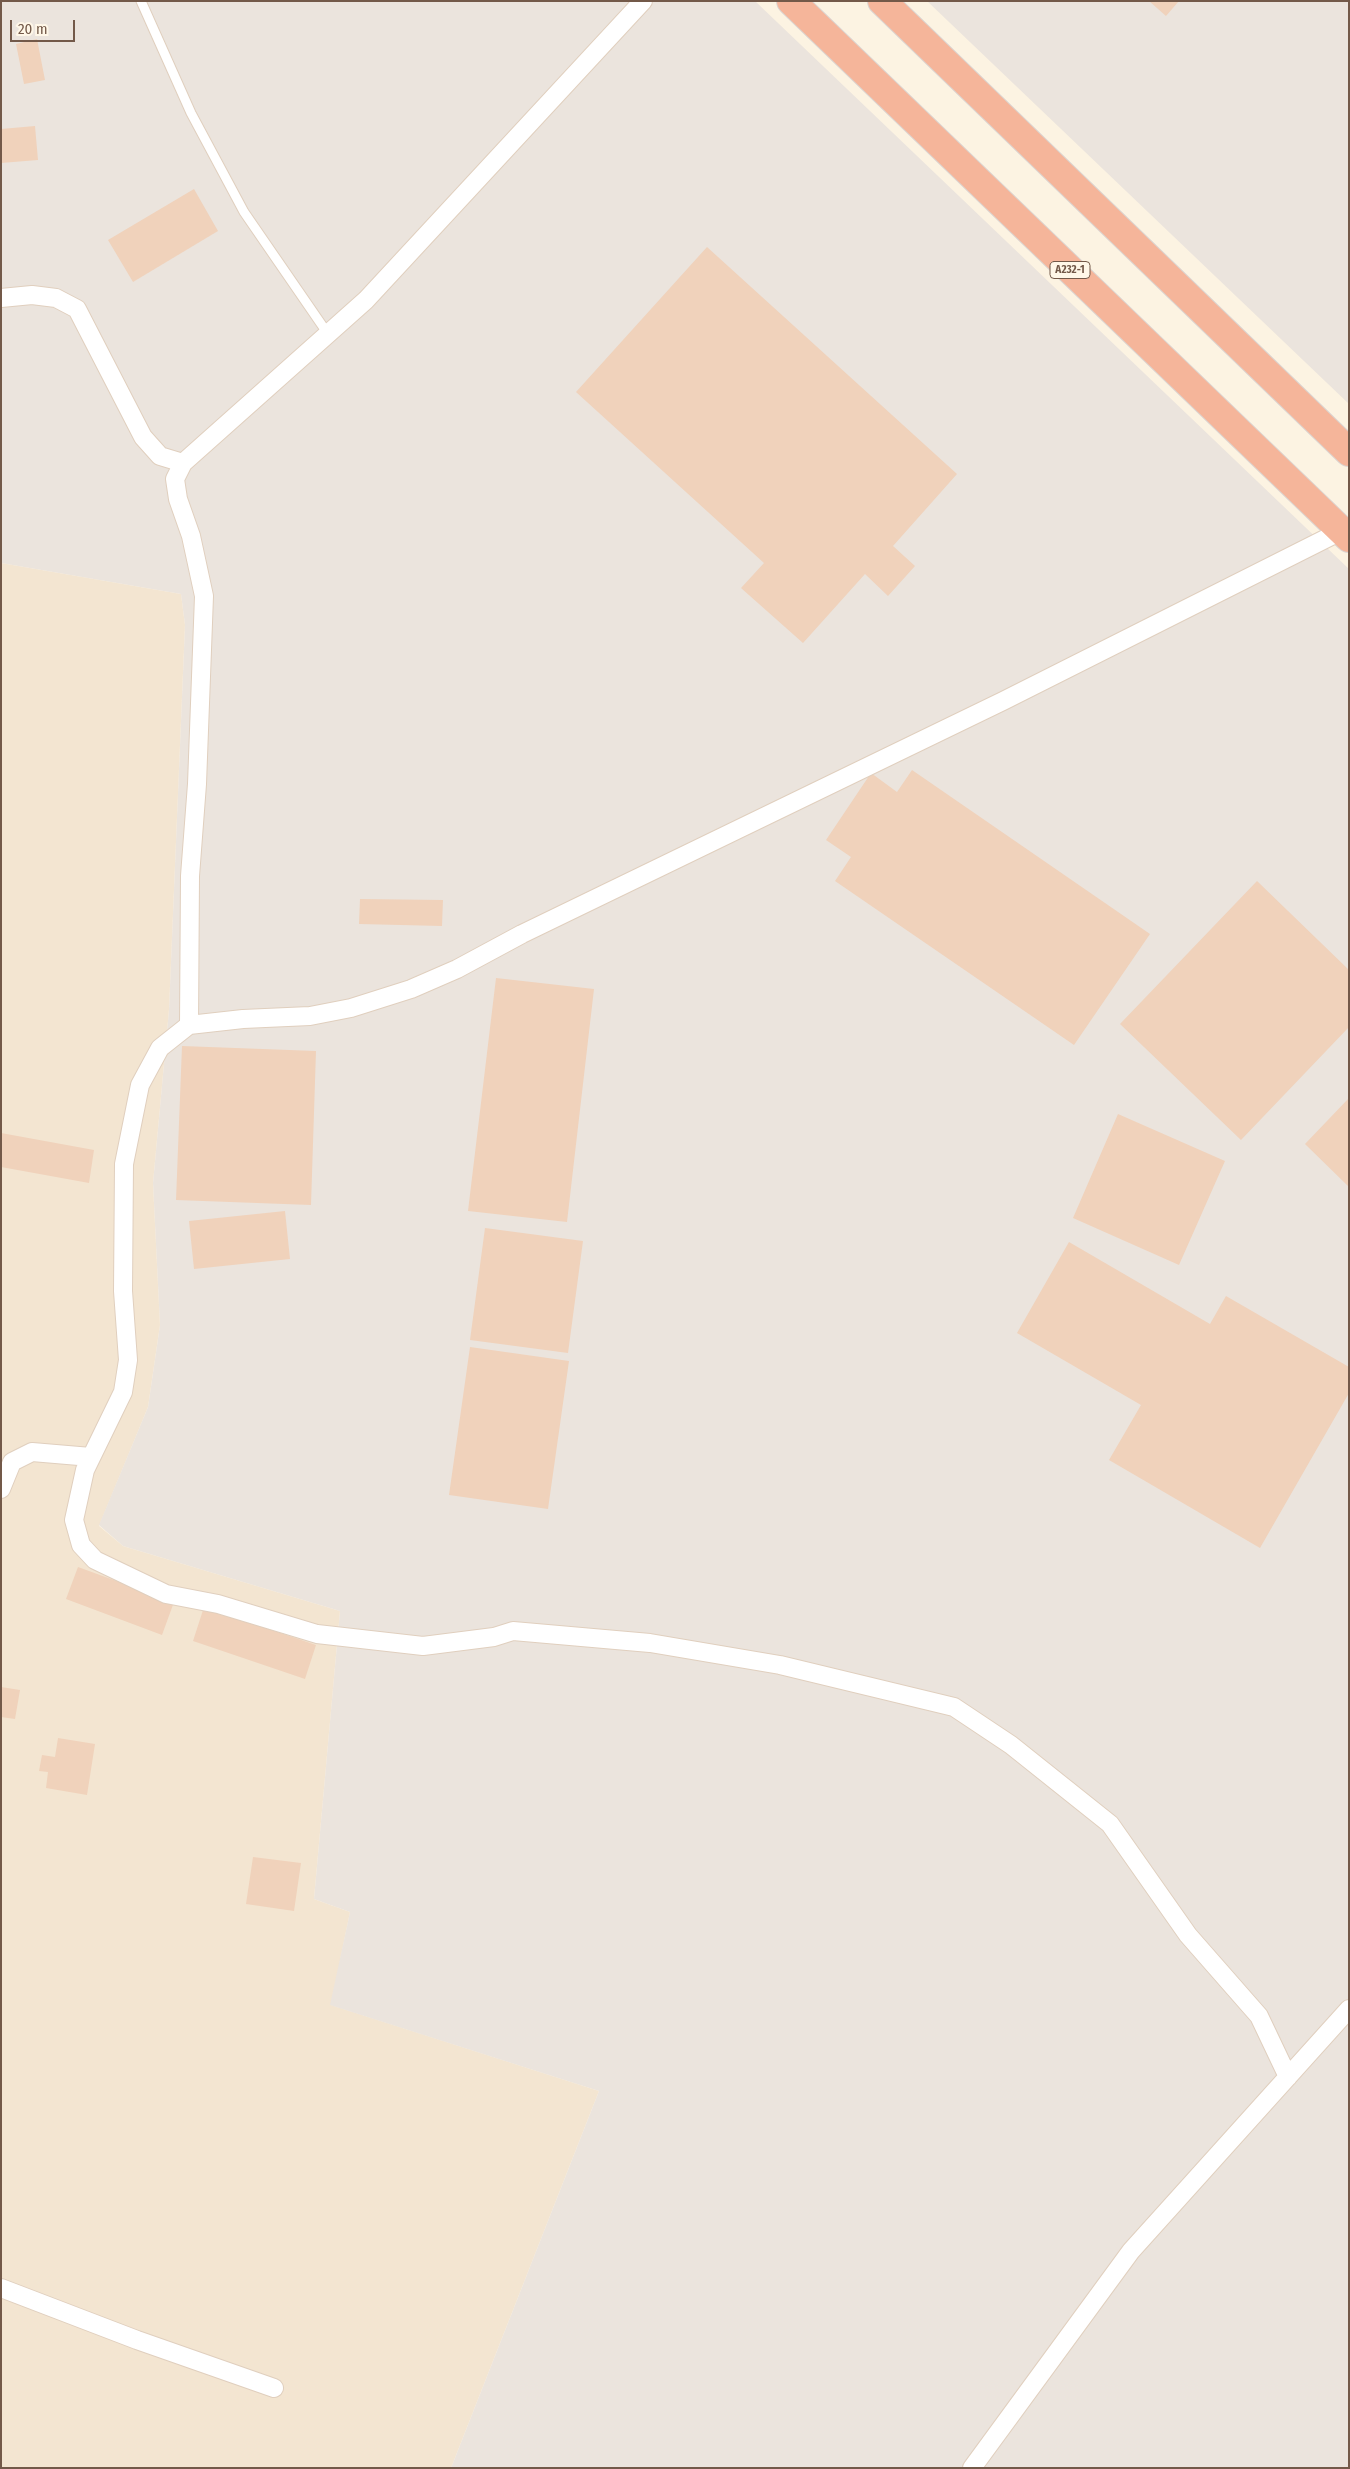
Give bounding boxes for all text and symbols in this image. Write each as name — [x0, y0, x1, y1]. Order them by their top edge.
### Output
scale bar — [12, 10, 78, 42]
text: 20 m — [18, 20, 48, 38]
road number: A232-1 — [1050, 262, 1090, 278]

